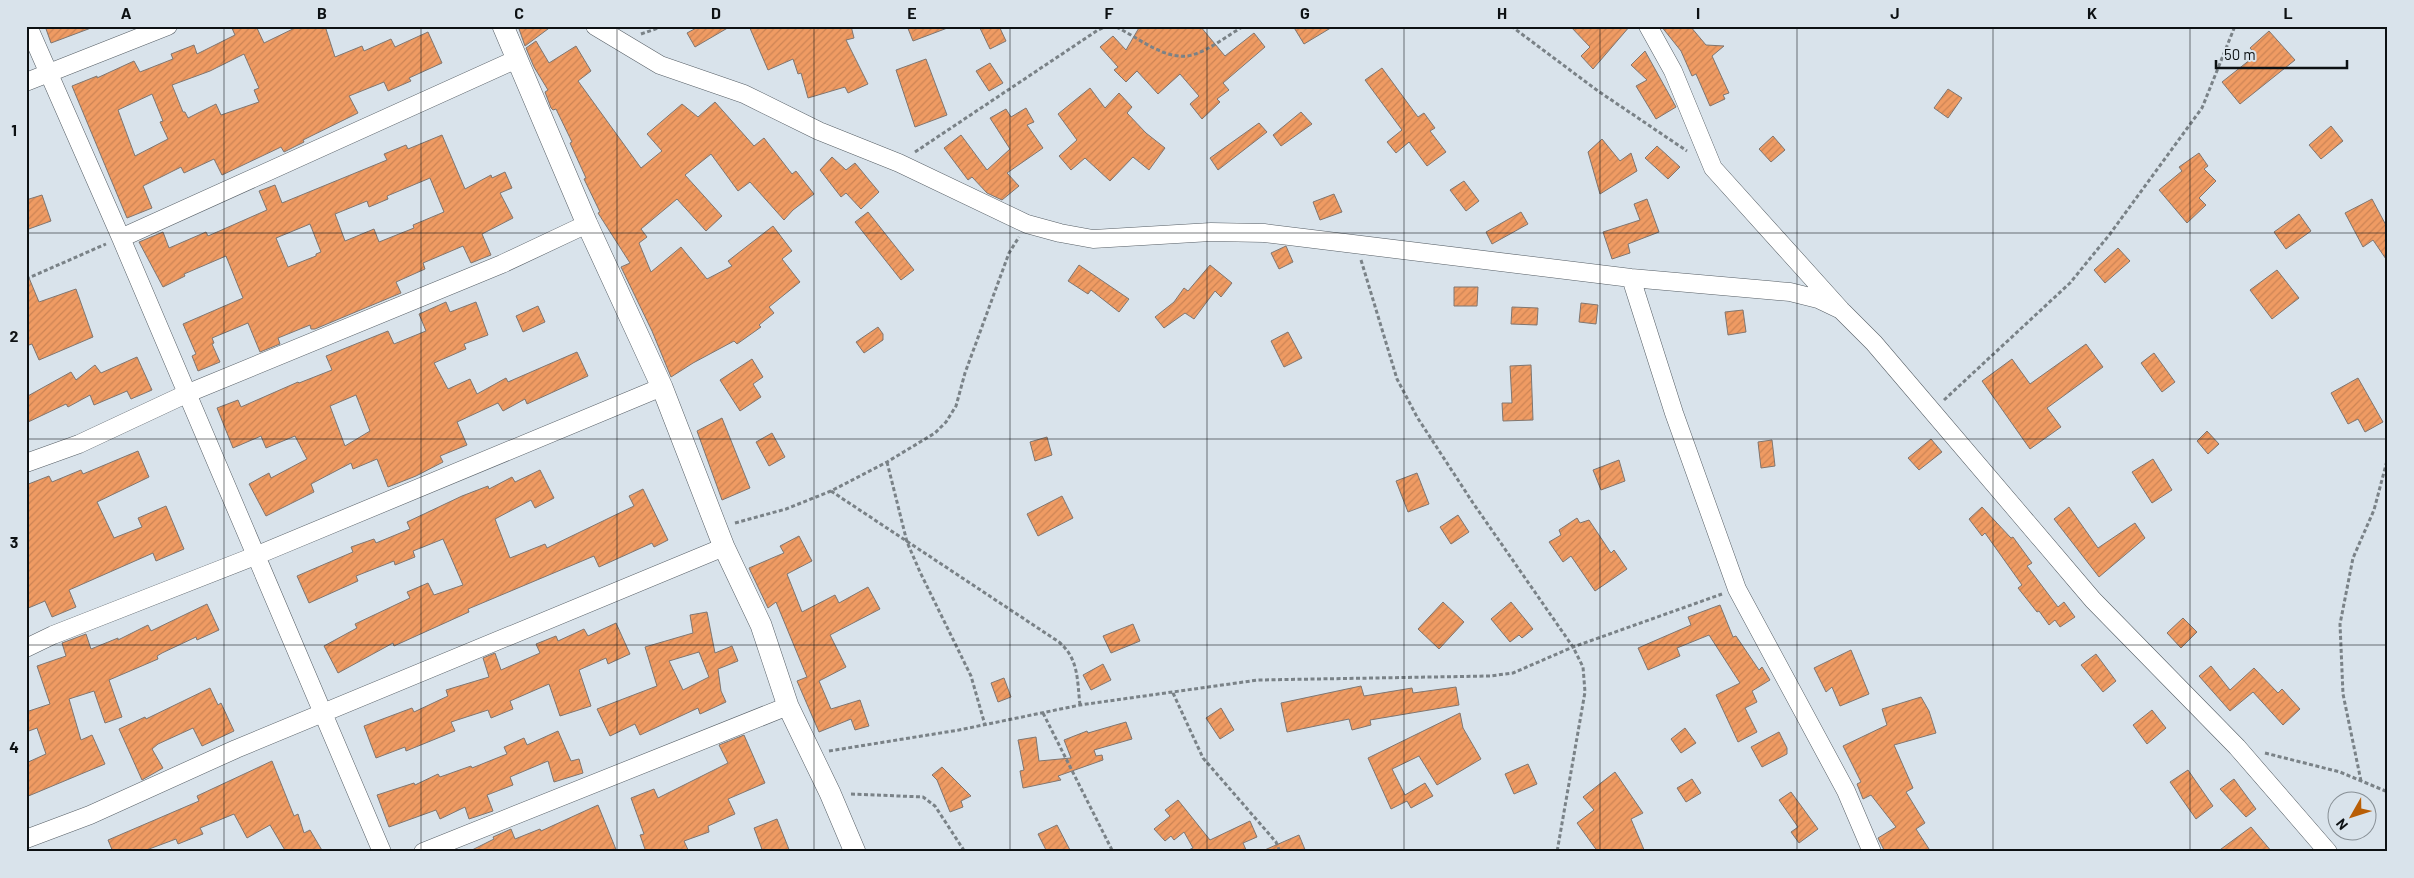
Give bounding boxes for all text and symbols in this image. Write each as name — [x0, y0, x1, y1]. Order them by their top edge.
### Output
text: A — [121, 3, 132, 22]
text: B — [317, 3, 327, 22]
text: C — [514, 3, 524, 22]
text: D — [711, 3, 721, 22]
text: E — [907, 3, 917, 22]
text: F — [1105, 3, 1114, 22]
text: G — [1300, 3, 1310, 22]
text: H — [1497, 3, 1507, 22]
text: I — [1696, 3, 1700, 22]
text: J — [1890, 3, 1900, 22]
text: K — [2087, 3, 2097, 22]
text: L — [2283, 3, 2293, 22]
scale bar — [2216, 38, 2348, 70]
text: 50 m — [2224, 45, 2256, 63]
text: 1 — [11, 120, 17, 139]
text: 2 — [10, 326, 19, 345]
text: 3 — [10, 532, 18, 551]
text: 4 — [9, 737, 19, 756]
north arrow — [2326, 790, 2376, 840]
text: N — [2332, 816, 2351, 833]

